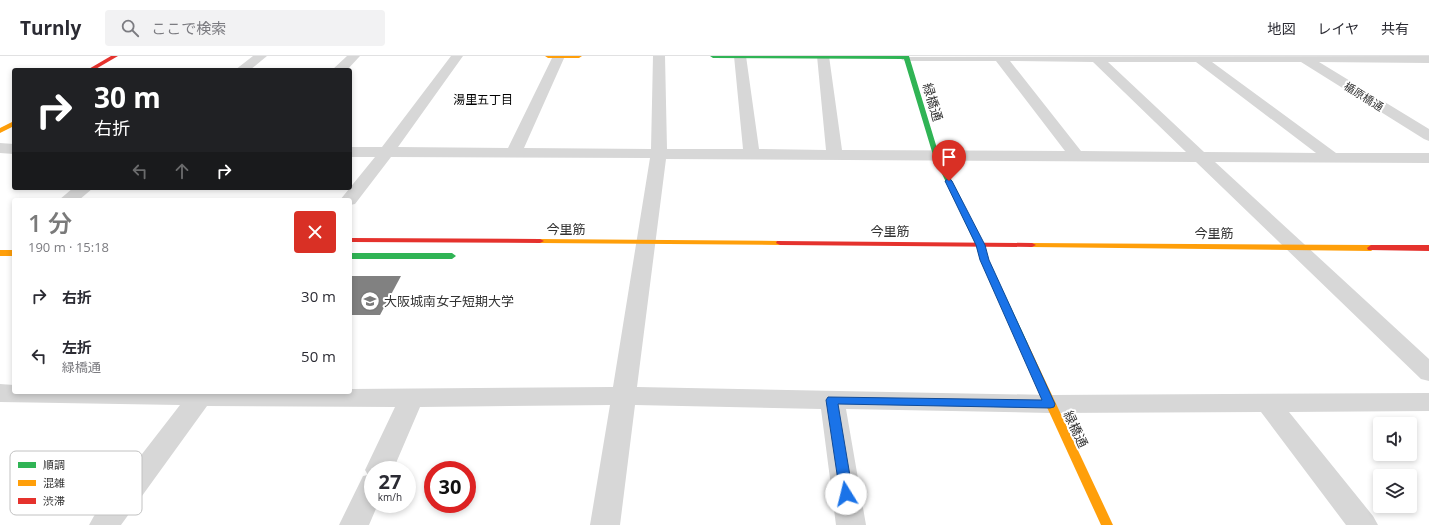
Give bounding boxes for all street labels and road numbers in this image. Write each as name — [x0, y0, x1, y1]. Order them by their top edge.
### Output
street label: 楯原橋通 — [1341, 78, 1387, 114]
street label: 緑橋通 — [919, 81, 947, 123]
street label: 今里筋 — [546, 220, 586, 238]
street label: 今里筋 — [870, 222, 910, 240]
street label: 今里筋 — [1194, 224, 1234, 242]
street label: 緑橋通 — [1060, 408, 1092, 450]

